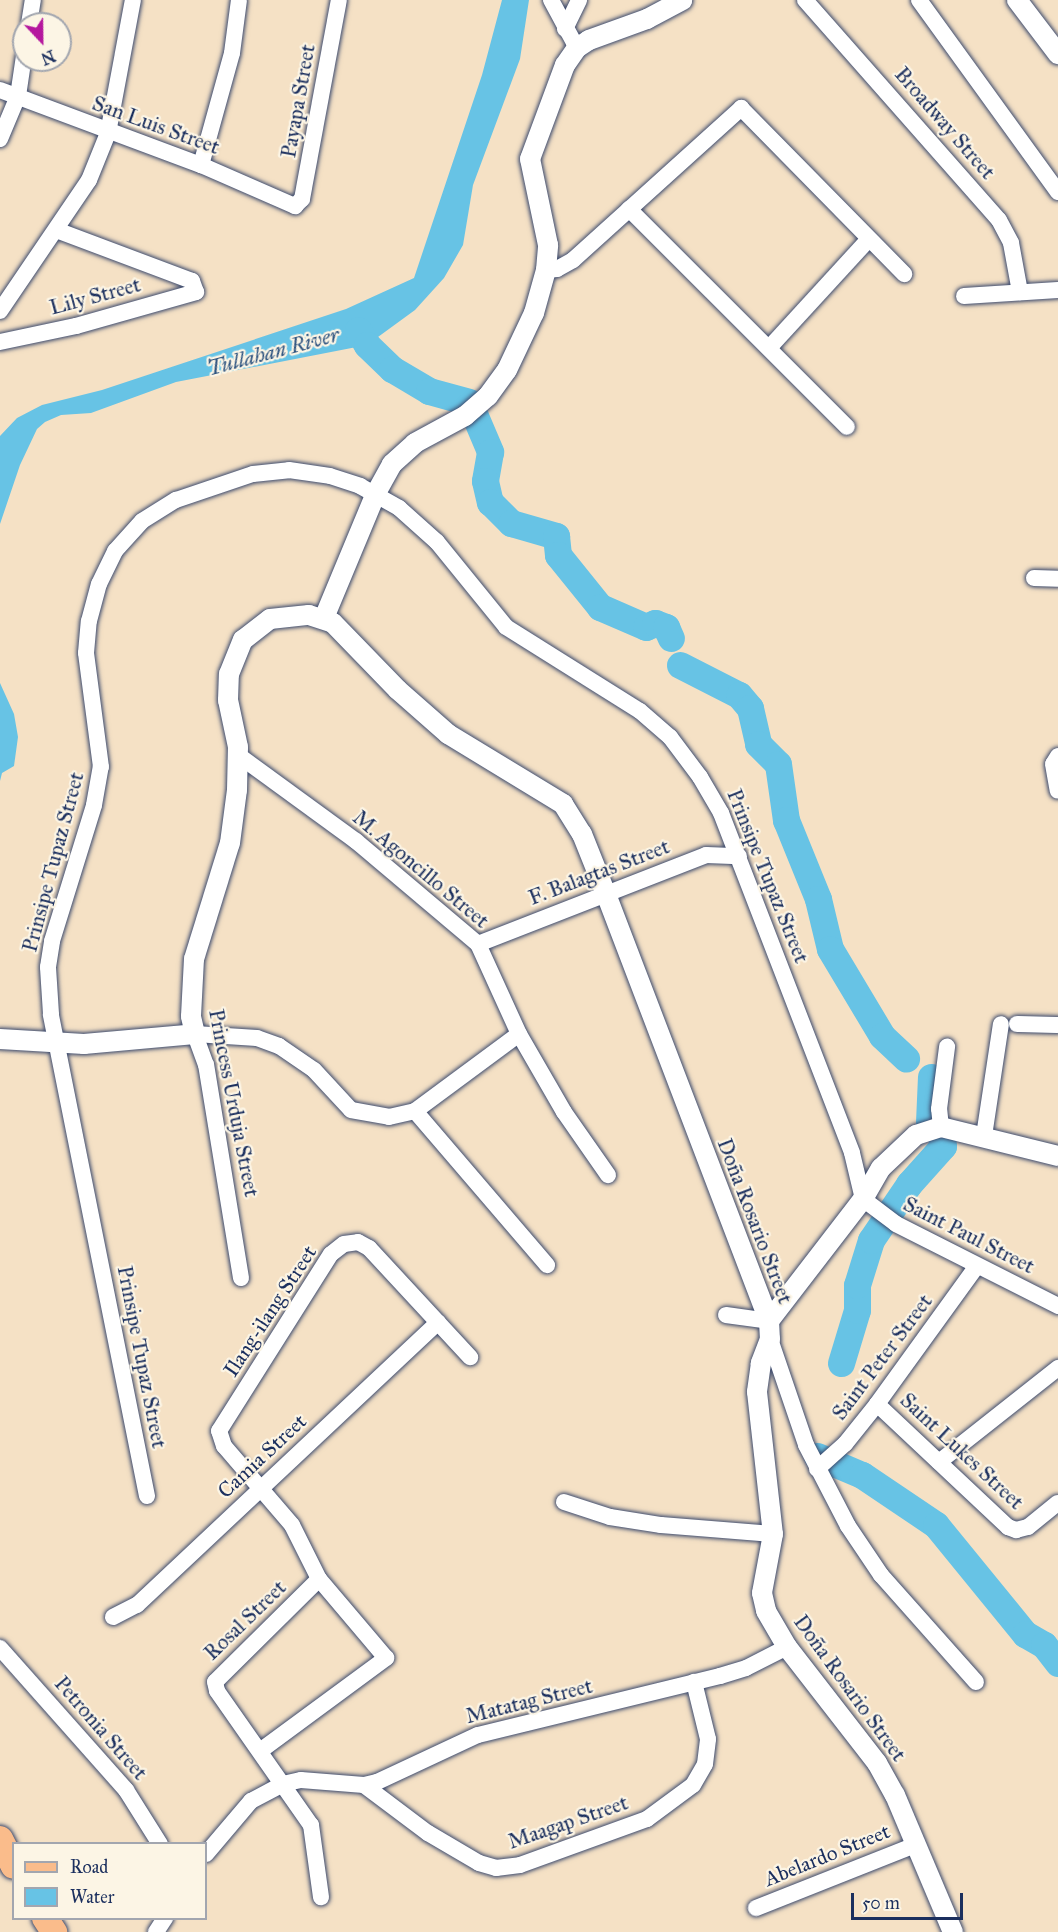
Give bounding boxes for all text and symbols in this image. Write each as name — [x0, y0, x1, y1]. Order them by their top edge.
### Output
north arrow — [12, 12, 72, 72]
street label: Payapa Street — [276, 42, 320, 160]
text: N — [38, 46, 58, 69]
street label: Broadway Street — [889, 62, 1001, 184]
street label: San Luis Street — [89, 90, 223, 160]
street label: Lily Street — [47, 272, 143, 320]
water label: Tullahan River — [204, 321, 342, 381]
street label: Prinsipe Tupaz Street — [17, 769, 89, 955]
street label: Prinsipe Tupaz Street — [722, 785, 814, 967]
street label: M. Agoncillo Street — [348, 805, 494, 933]
street label: F. Balagtas Street — [525, 834, 673, 910]
street label: Princess Urduja Street — [203, 1007, 265, 1199]
street label: Doña Rosario Street — [712, 1135, 798, 1307]
street label: Saint Paul Street — [899, 1191, 1039, 1279]
street label: Ilang-ilang Street — [218, 1241, 322, 1381]
street label: Prinsipe Tupaz Street — [112, 1264, 172, 1450]
street label: Saint Peter Street — [827, 1289, 937, 1425]
street label: Saint Lukes Street — [895, 1387, 1029, 1515]
street label: Camia Street — [212, 1409, 312, 1503]
street label: Rosal Street — [199, 1575, 291, 1665]
street label: Doña Rosario Street — [788, 1610, 912, 1766]
street label: Petronia Street — [49, 1671, 153, 1785]
street label: Matatag Street — [463, 1673, 595, 1729]
street label: Maagap Street — [505, 1790, 631, 1854]
street label: Abelardo Street — [760, 1818, 894, 1892]
legend — [12, 1842, 207, 1920]
text: Road — [70, 1856, 108, 1878]
scale bar — [854, 1881, 966, 1919]
text: Water — [70, 1886, 114, 1908]
text: 50 m — [862, 1892, 900, 1914]

